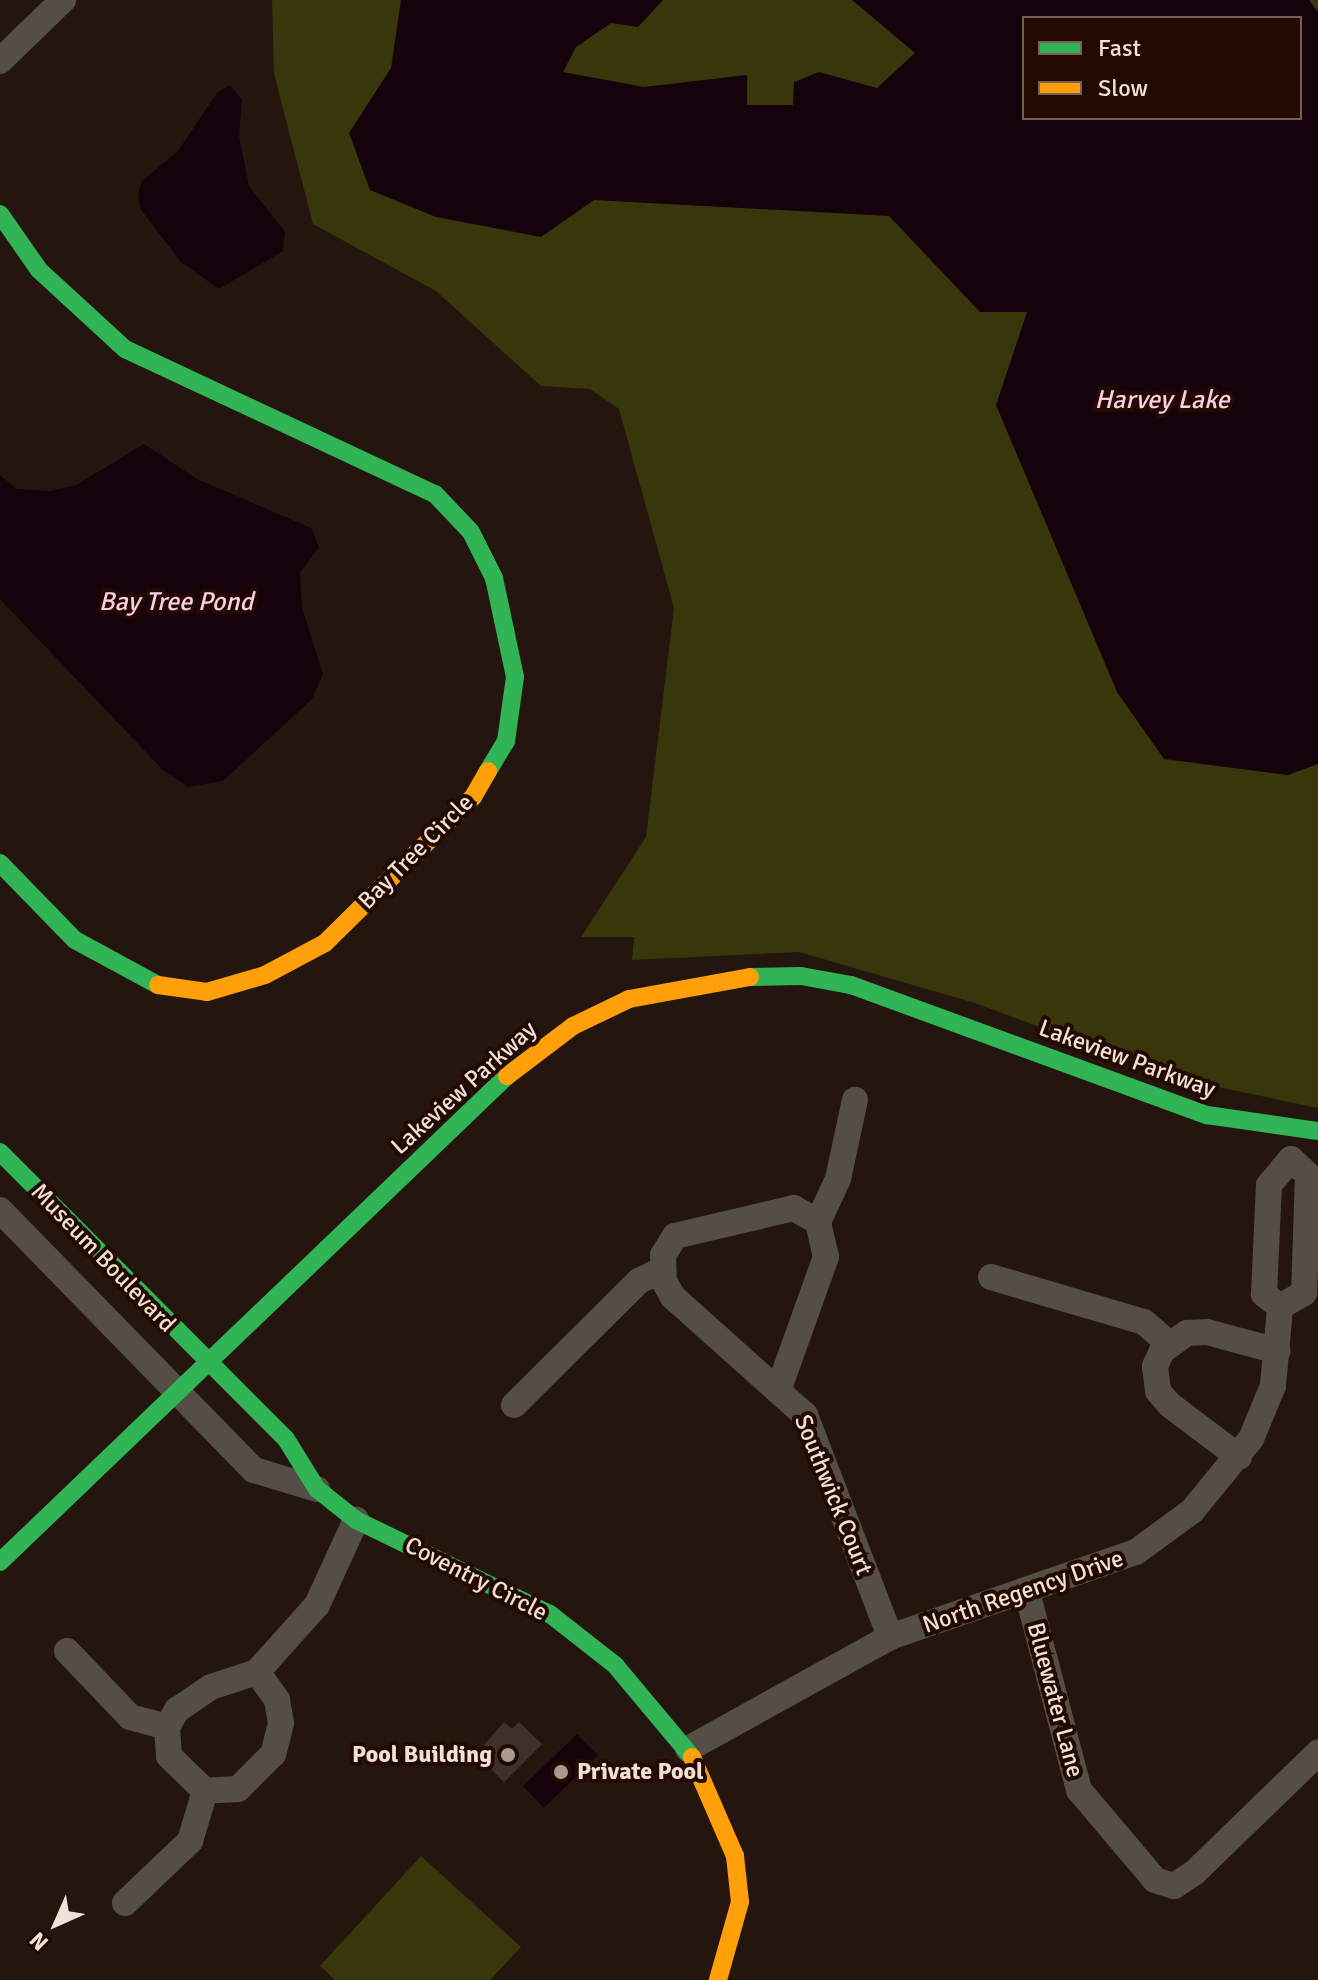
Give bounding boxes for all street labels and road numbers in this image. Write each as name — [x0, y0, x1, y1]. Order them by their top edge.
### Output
street label: Bay Tree Circle — [353, 789, 479, 915]
street label: Lakeview Parkway — [1035, 1014, 1219, 1104]
street label: Lakeview Parkway — [385, 1015, 543, 1161]
street label: Museum Boulevard — [25, 1178, 181, 1338]
street label: Southwick Court — [788, 1411, 878, 1579]
street label: Coventry Circle — [400, 1531, 552, 1627]
street label: North Regency Drive — [919, 1544, 1127, 1640]
street label: Bluewater Lane — [1021, 1620, 1089, 1780]

